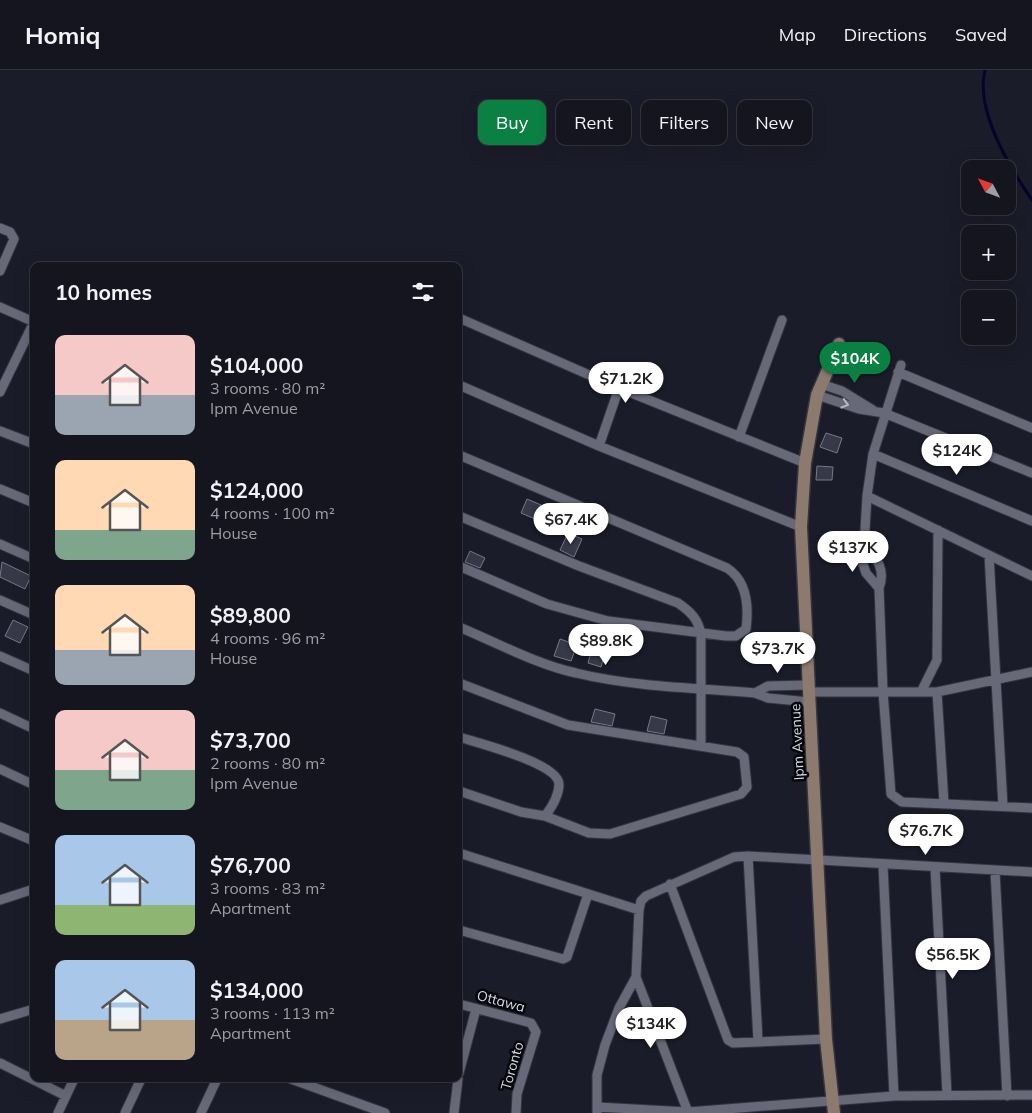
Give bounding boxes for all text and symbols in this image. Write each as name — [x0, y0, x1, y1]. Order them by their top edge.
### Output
text: Homiq — [25, 20, 101, 50]
text: Map — [779, 23, 816, 46]
text: Directions — [844, 23, 927, 46]
text: Saved — [955, 23, 1007, 46]
chip: Buy — [478, 100, 546, 145]
chip: Rent — [556, 100, 631, 145]
chip: Filters — [641, 100, 727, 145]
chip: New — [737, 100, 812, 145]
north arrow — [961, 160, 1016, 215]
map controls — [961, 160, 1016, 345]
button: + — [961, 225, 1016, 280]
icon: filters — [409, 278, 437, 306]
text: 10 homes — [55, 279, 152, 305]
button: − — [961, 290, 1016, 345]
pin: $104K — [820, 342, 890, 384]
text: $104K — [830, 348, 880, 368]
text: $104,000 — [210, 352, 303, 378]
icon: home — [95, 355, 155, 415]
pin: $71.2K — [585, 362, 667, 404]
text: $71.2K — [599, 368, 653, 388]
text: 3 rooms · 80 m² — [210, 378, 325, 398]
text: Ipm Avenue — [210, 398, 298, 418]
one-way arrow — [840, 399, 848, 409]
pin: $124K — [922, 434, 992, 476]
text: $124K — [932, 440, 982, 460]
text: $124,000 — [210, 477, 303, 503]
icon: home — [95, 480, 155, 540]
pin: $67.4K — [530, 502, 612, 545]
text: 4 rooms · 100 m² — [210, 503, 335, 523]
text: $67.4K — [544, 509, 598, 529]
text: House — [210, 523, 257, 543]
pin: $137K — [818, 530, 888, 573]
text: $137K — [828, 537, 878, 557]
text: $89,800 — [210, 602, 291, 628]
icon: home — [95, 605, 155, 665]
pin: $89.8K — [565, 624, 647, 666]
text: 4 rooms · 96 m² — [210, 628, 325, 648]
text: $89.8K — [579, 630, 633, 650]
pin: $73.7K — [737, 632, 819, 674]
text: $73.7K — [751, 638, 805, 658]
text: House — [210, 648, 257, 668]
street label: Ipm Avenue — [786, 703, 808, 781]
text: $73,700 — [210, 727, 291, 753]
icon: home — [95, 730, 155, 790]
text: 2 rooms · 80 m² — [210, 753, 325, 773]
text: Ipm Avenue — [210, 773, 298, 793]
pin: $76.7K — [885, 814, 967, 856]
text: $76.7K — [899, 820, 953, 840]
text: $76,700 — [210, 852, 291, 878]
icon: home — [95, 855, 155, 915]
text: 3 rooms · 83 m² — [210, 878, 325, 898]
text: Apartment — [210, 898, 291, 918]
pin: $56.5K — [912, 938, 994, 980]
text: $56.5K — [926, 944, 980, 964]
text: $134,000 — [210, 977, 303, 1003]
icon: home — [95, 980, 155, 1040]
street label: Ottawa — [475, 986, 527, 1016]
text: 3 rooms · 113 m² — [210, 1003, 335, 1023]
pin: $134K — [616, 1006, 686, 1049]
text: $134K — [626, 1013, 676, 1033]
text: Apartment — [210, 1023, 291, 1043]
street label: Toronto — [497, 1040, 527, 1092]

